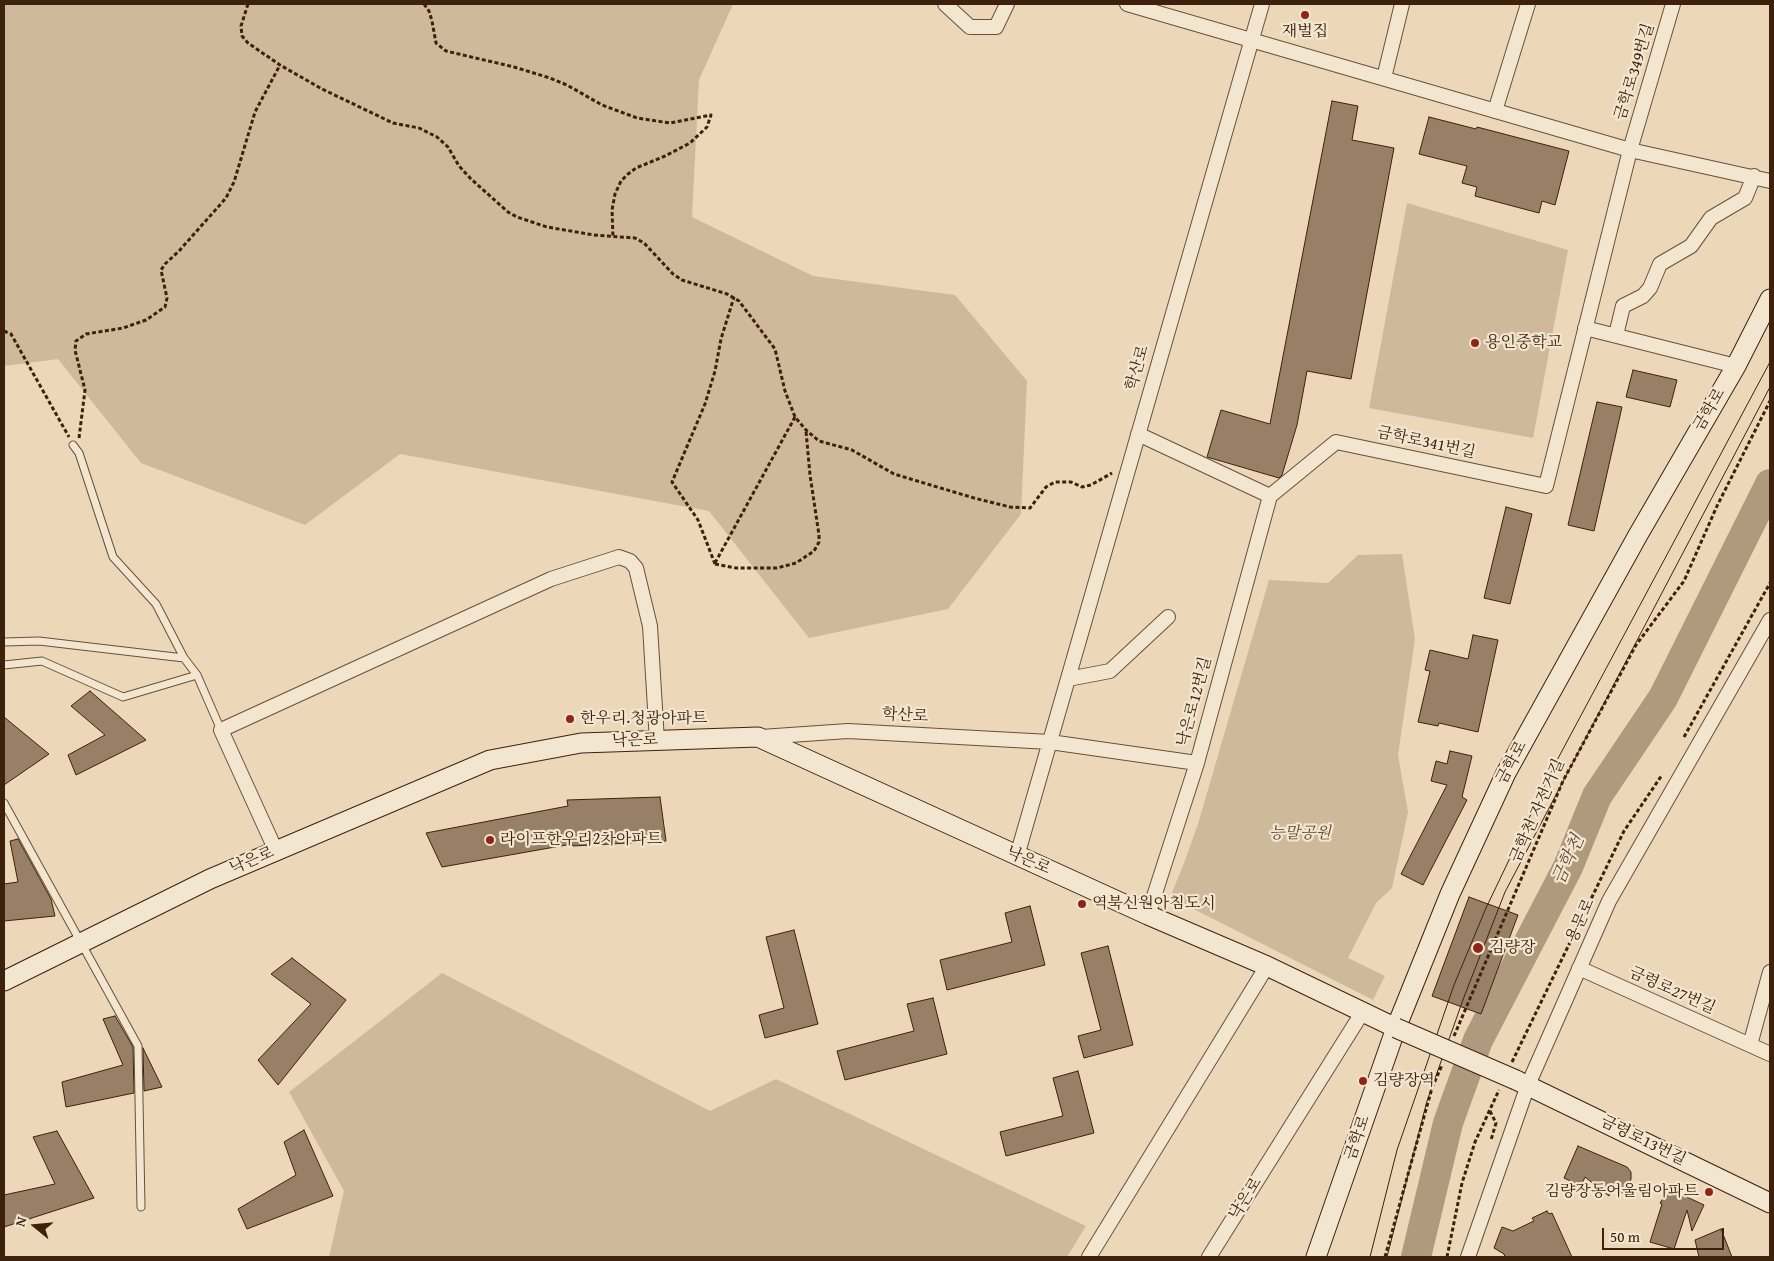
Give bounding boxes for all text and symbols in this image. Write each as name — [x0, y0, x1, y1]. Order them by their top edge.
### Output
marker: 재벌집 — [1299, 9, 1311, 21]
street label: 금학로349번길 — [1611, 21, 1659, 123]
place label: 재벌집 — [1282, 22, 1328, 42]
place label: 용인중학교 — [1485, 333, 1562, 353]
marker: 용인중학교 — [1469, 337, 1481, 349]
street label: 학산로 — [1122, 343, 1154, 393]
street label: 금학로 — [1690, 385, 1730, 435]
street label: 금학로341번길 — [1375, 423, 1477, 463]
street label: 낙은로12번길 — [1174, 655, 1216, 749]
street label: 학산로 — [881, 705, 929, 727]
place label: 한우리.청광아파트 — [580, 709, 708, 729]
marker: 한우리.청광아파트 — [564, 713, 576, 725]
street label: 낙은로 — [611, 731, 659, 751]
street label: 금학로 — [1493, 738, 1531, 788]
street label: 금학천 자전거길 — [1507, 756, 1569, 866]
park label: 능말공원 — [1269, 824, 1331, 844]
place label: 라이프한우리2차아파트 — [500, 830, 662, 850]
water label: 금학천 — [1549, 832, 1589, 888]
marker: 라이프한우리2차아파트 — [484, 834, 496, 846]
street label: 낙은로 — [227, 843, 277, 879]
street label: 낙은로 — [1003, 843, 1053, 879]
place label: 역북신원아침도시 — [1092, 894, 1216, 914]
street label: 용문로 — [1563, 896, 1599, 946]
marker: 역북신원아침도시 — [1076, 898, 1088, 910]
place label: 김량장 — [1489, 938, 1535, 958]
marker: 김량장 — [1471, 941, 1485, 955]
street label: 금령로27번길 — [1626, 963, 1718, 1019]
place label: 김량장역 — [1373, 1071, 1435, 1091]
marker: 김량장역 — [1357, 1075, 1369, 1087]
street label: 금령로13번길 — [1597, 1112, 1689, 1170]
street label: 금학로 — [1341, 1113, 1375, 1163]
street label: 낙은로 — [1226, 1174, 1266, 1224]
place label: 김량장동어울림아파트 — [1544, 1182, 1699, 1202]
marker: 김량장동어울림아파트 — [1703, 1186, 1715, 1198]
north arrow — [10, 1201, 60, 1251]
text: N — [10, 1214, 32, 1229]
scale bar — [1604, 1218, 1726, 1250]
text: 50 m — [1610, 1226, 1640, 1247]

